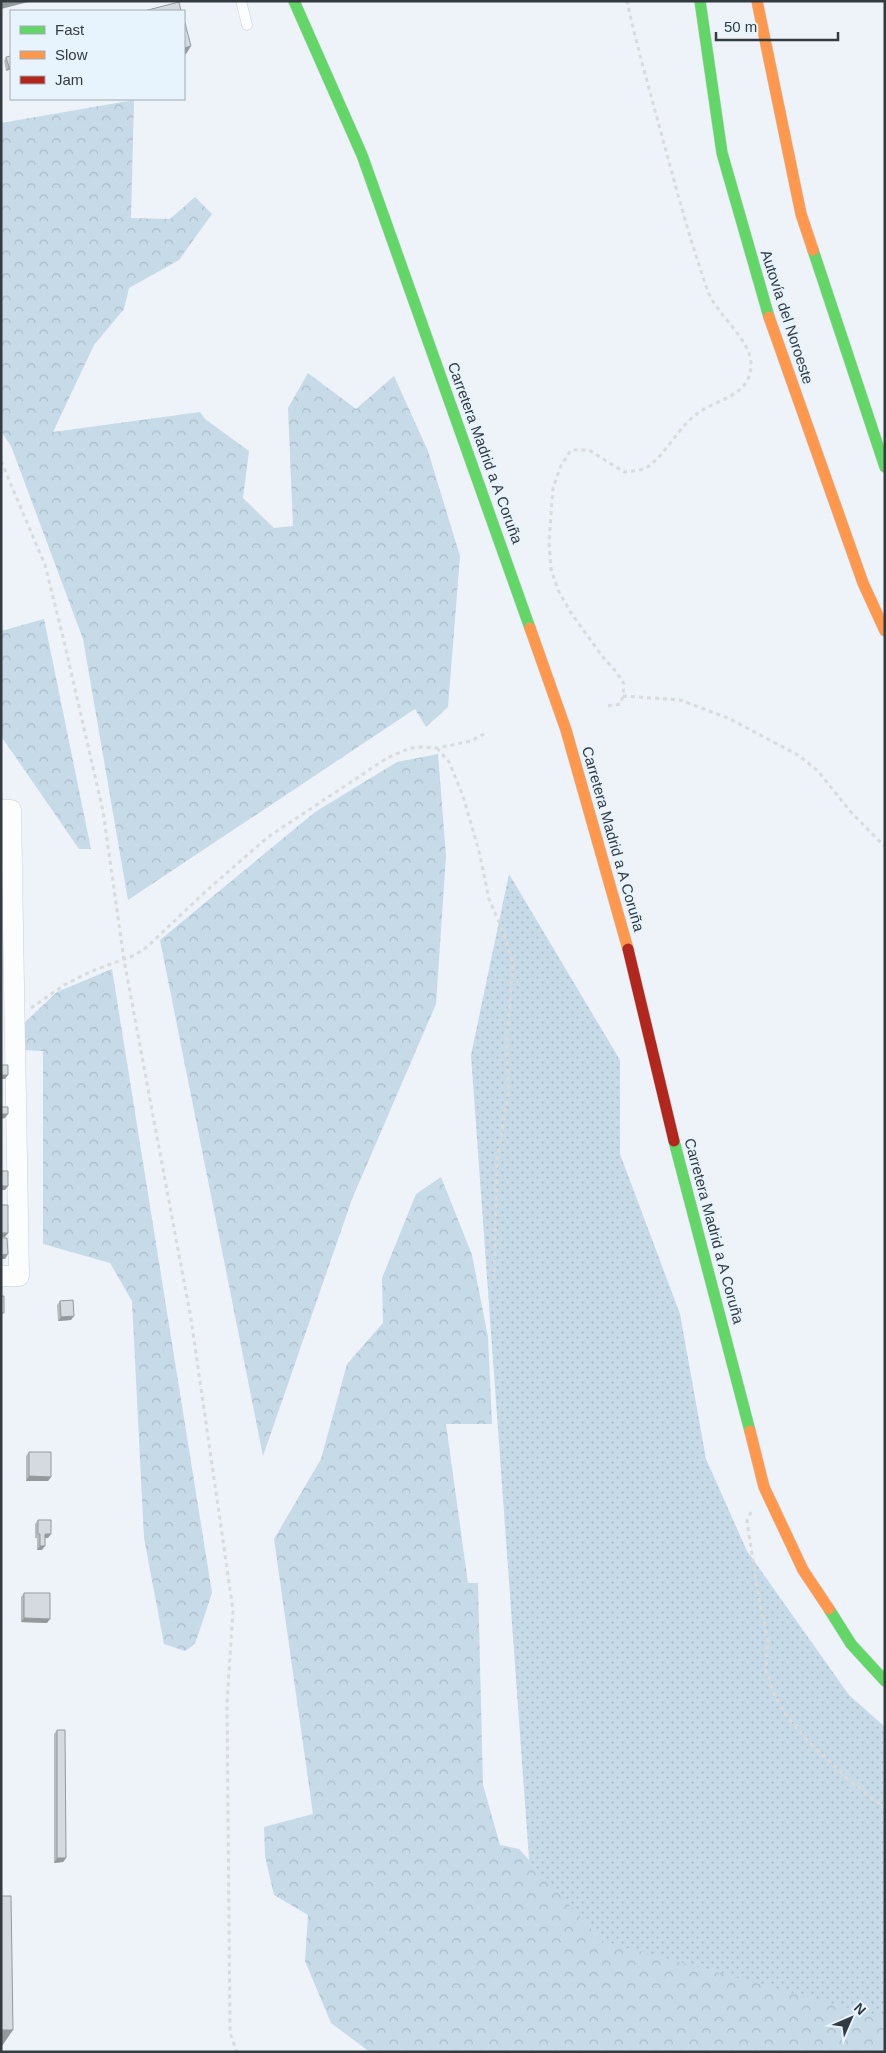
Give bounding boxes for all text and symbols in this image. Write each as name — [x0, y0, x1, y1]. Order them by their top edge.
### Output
legend — [10, 10, 185, 100]
scale bar — [716, 10, 838, 42]
text: 50 m — [724, 18, 757, 35]
text: Fast — [55, 21, 85, 38]
text: Slow — [55, 46, 88, 63]
text: Jam — [55, 71, 83, 88]
street label: Autovía del Noroeste — [758, 248, 817, 386]
street label: Carretera Madrid a A Coruña — [445, 360, 526, 546]
street label: Carretera Madrid a A Coruña — [579, 744, 648, 934]
street label: Carretera Madrid a A Coruña — [681, 1136, 748, 1326]
north arrow — [826, 1993, 876, 2043]
text: N — [851, 2000, 869, 2018]

